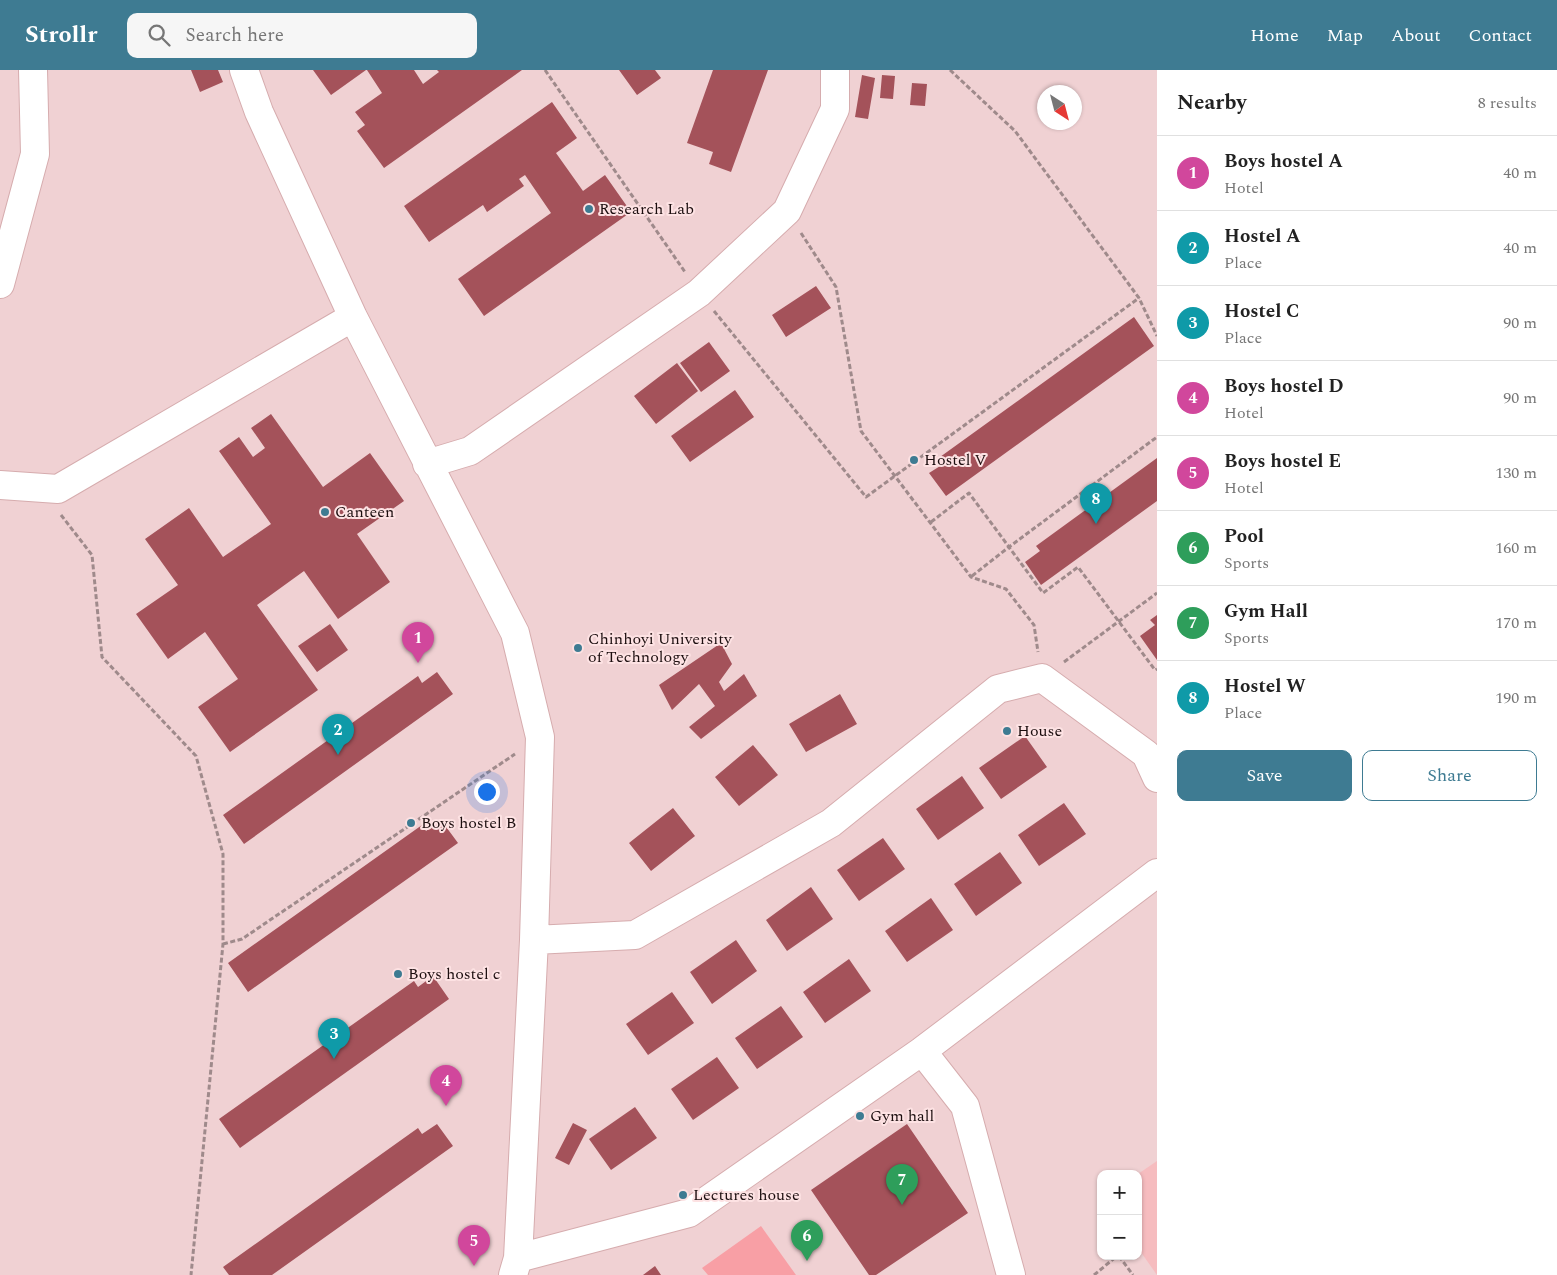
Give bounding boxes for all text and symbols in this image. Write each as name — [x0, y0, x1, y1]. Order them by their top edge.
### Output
search box — [127, 13, 477, 58]
text: Strollr — [25, 17, 97, 53]
icon: search — [145, 21, 173, 49]
text: Search here — [185, 21, 284, 50]
text: Home — [1250, 22, 1299, 49]
text: Map — [1327, 22, 1363, 49]
text: About — [1391, 22, 1441, 49]
text: Contact — [1469, 22, 1532, 49]
north arrow — [1037, 85, 1082, 130]
text: Nearby — [1177, 87, 1247, 119]
text: 8 results — [1478, 91, 1537, 115]
text: Boys hostel A — [1224, 147, 1343, 176]
text: 1 — [1189, 161, 1197, 185]
text: 40 m — [1503, 161, 1537, 185]
text: Hotel — [1224, 176, 1264, 200]
place label: Research Lab — [599, 197, 694, 221]
marker: Research Lab — [583, 203, 595, 215]
text: Hostel A — [1224, 222, 1301, 251]
text: 2 — [1189, 236, 1197, 260]
text: 40 m — [1503, 236, 1537, 260]
text: Place — [1224, 251, 1262, 275]
text: Hostel C — [1224, 297, 1300, 326]
text: 3 — [1189, 311, 1197, 335]
text: 90 m — [1503, 311, 1537, 335]
text: Place — [1224, 326, 1262, 350]
text: Boys hostel D — [1224, 372, 1344, 401]
text: 4 — [1189, 386, 1197, 410]
text: 90 m — [1503, 386, 1537, 410]
text: Hotel — [1224, 401, 1264, 425]
text: Boys hostel E — [1224, 447, 1341, 476]
place label: Hostel V — [924, 448, 986, 472]
marker: Hostel V — [908, 454, 920, 466]
text: 5 — [1189, 461, 1197, 485]
text: 130 m — [1495, 461, 1537, 485]
text: Hotel — [1224, 476, 1264, 500]
pin: 8 — [1080, 483, 1112, 524]
place label: Canteen — [335, 500, 394, 524]
marker: Canteen — [319, 506, 331, 518]
text: Pool — [1224, 522, 1264, 551]
text: 6 — [1189, 536, 1197, 560]
text: 160 m — [1495, 536, 1537, 560]
text: Sports — [1224, 551, 1269, 575]
text: Gym Hall — [1224, 597, 1308, 626]
text: 7 — [1189, 611, 1197, 635]
text: 170 m — [1495, 611, 1537, 635]
pin: 1 — [402, 622, 434, 663]
text: Sports — [1224, 626, 1269, 650]
place label: Chinhoyi University of Technology — [588, 627, 733, 669]
marker: Chinhoyi University of Technology — [572, 642, 584, 654]
text: Hostel W — [1224, 672, 1306, 701]
text: 8 — [1189, 686, 1197, 710]
text: 190 m — [1495, 686, 1537, 710]
text: Place — [1224, 701, 1262, 725]
pin: 2 — [322, 714, 354, 755]
place label: House — [1017, 719, 1062, 743]
marker: House — [1001, 725, 1013, 737]
button: Save — [1177, 750, 1352, 801]
button: Share — [1362, 750, 1537, 801]
your location — [474, 779, 500, 805]
place label: Boys hostel B — [421, 811, 516, 835]
marker: Boys hostel B — [405, 817, 417, 829]
place label: Boys hostel c — [408, 962, 500, 986]
marker: Boys hostel c — [392, 968, 404, 980]
pin: 3 — [318, 1018, 350, 1059]
pin: 4 — [430, 1065, 462, 1106]
place label: Gym hall — [870, 1104, 934, 1128]
marker: Gym hall — [854, 1110, 866, 1122]
pin: 7 — [886, 1164, 918, 1205]
map controls — [1097, 1170, 1142, 1260]
button: + — [1097, 1170, 1142, 1215]
place label: Lectures house — [693, 1183, 800, 1207]
marker: Lectures house — [677, 1189, 689, 1201]
button: − — [1097, 1215, 1142, 1260]
pin: 6 — [791, 1220, 823, 1261]
pin: 5 — [458, 1225, 490, 1266]

